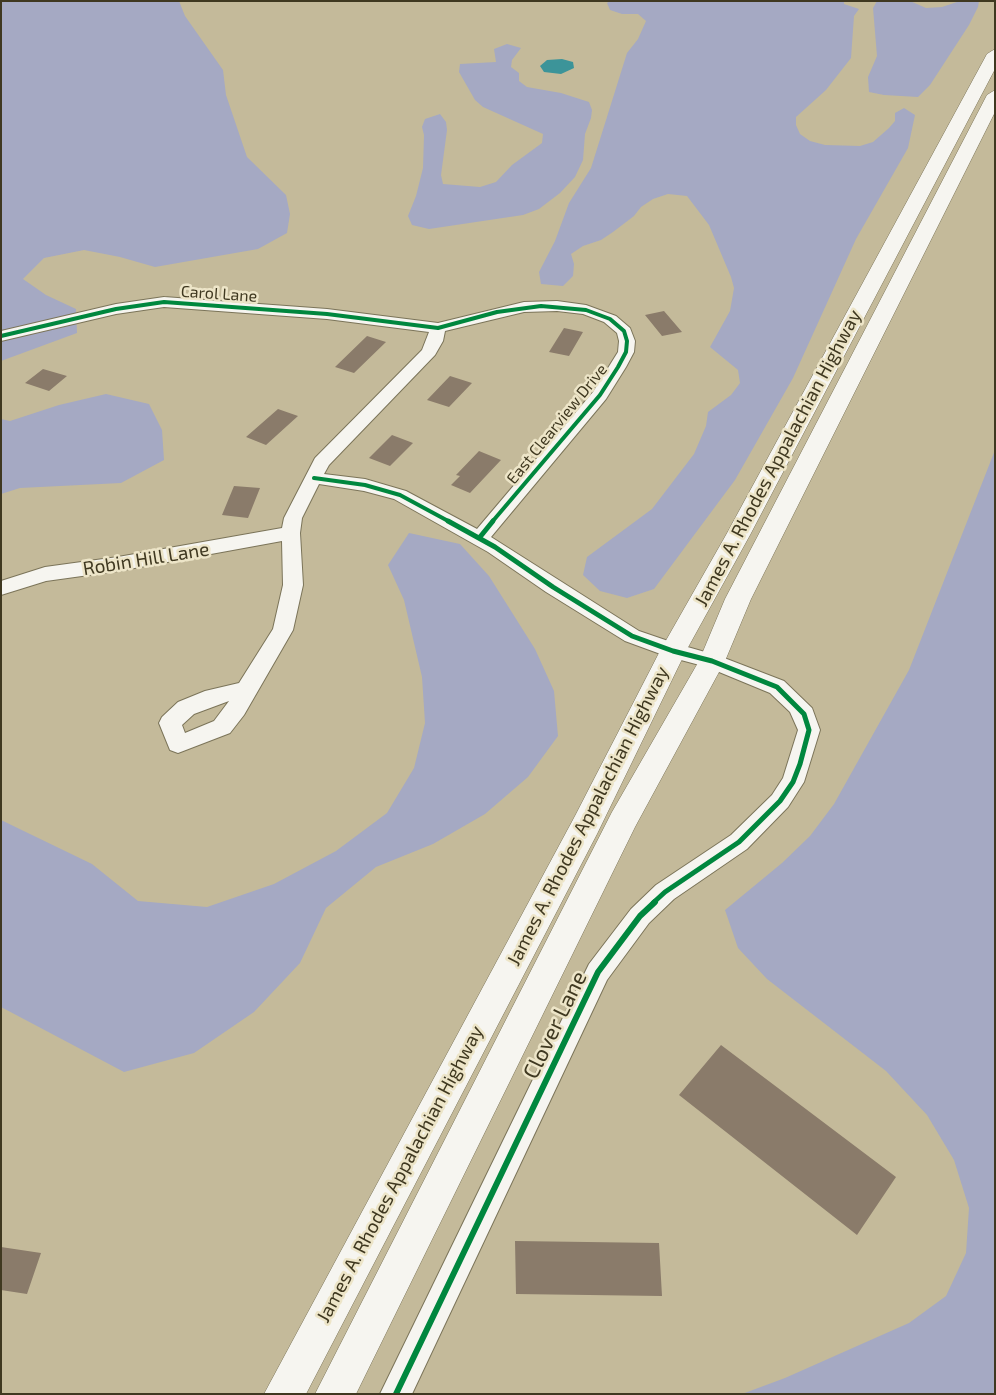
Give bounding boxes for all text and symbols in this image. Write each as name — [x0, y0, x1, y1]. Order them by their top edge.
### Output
street label: Carol Lane — [180, 282, 258, 306]
street label: James A. Rhodes Appalachian Highway — [690, 306, 866, 610]
street label: East Clearview Drive — [503, 360, 611, 488]
street label: Robin Hill Lane — [81, 538, 211, 580]
street label: James A. Rhodes Appalachian Highway — [502, 663, 674, 969]
street label: Clover Lane — [518, 967, 592, 1083]
street label: James A. Rhodes Appalachian Highway — [312, 1022, 488, 1326]

